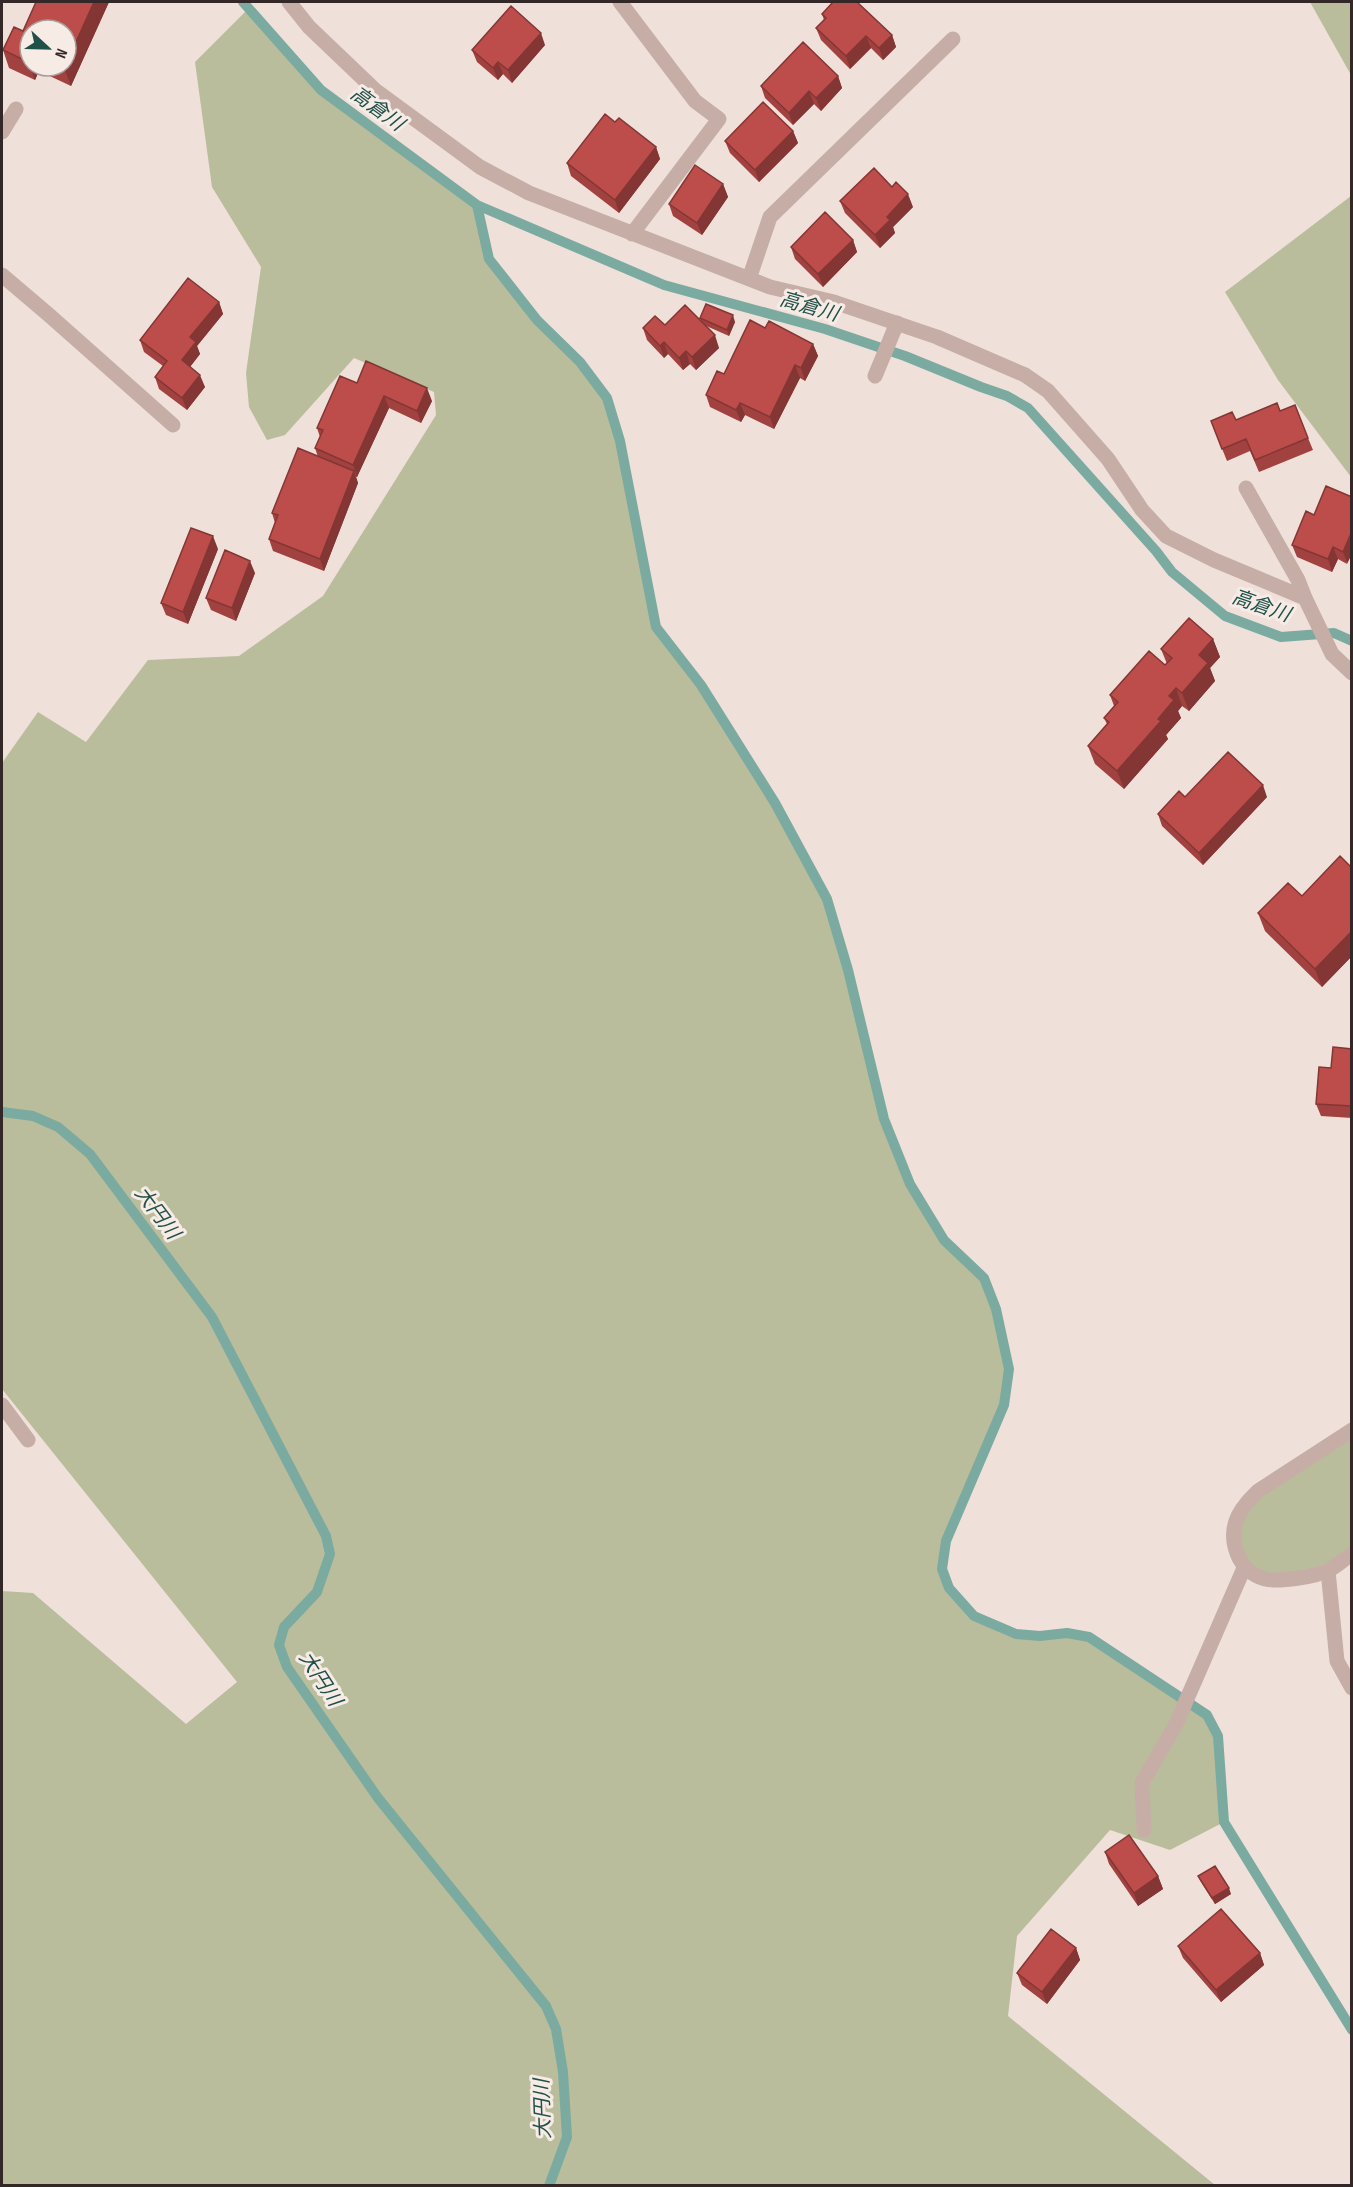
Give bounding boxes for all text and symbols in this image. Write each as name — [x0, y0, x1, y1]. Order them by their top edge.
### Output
north arrow — [18, 18, 78, 78]
text: N — [50, 46, 71, 61]
water label: 高倉川 — [346, 82, 410, 138]
water label: 高倉川 — [777, 287, 843, 327]
water label: 高倉川 — [1229, 585, 1295, 628]
water label: 大円川 — [129, 1182, 186, 1246]
water label: 大円川 — [294, 1647, 347, 1712]
water label: 大円川 — [530, 2077, 556, 2139]

